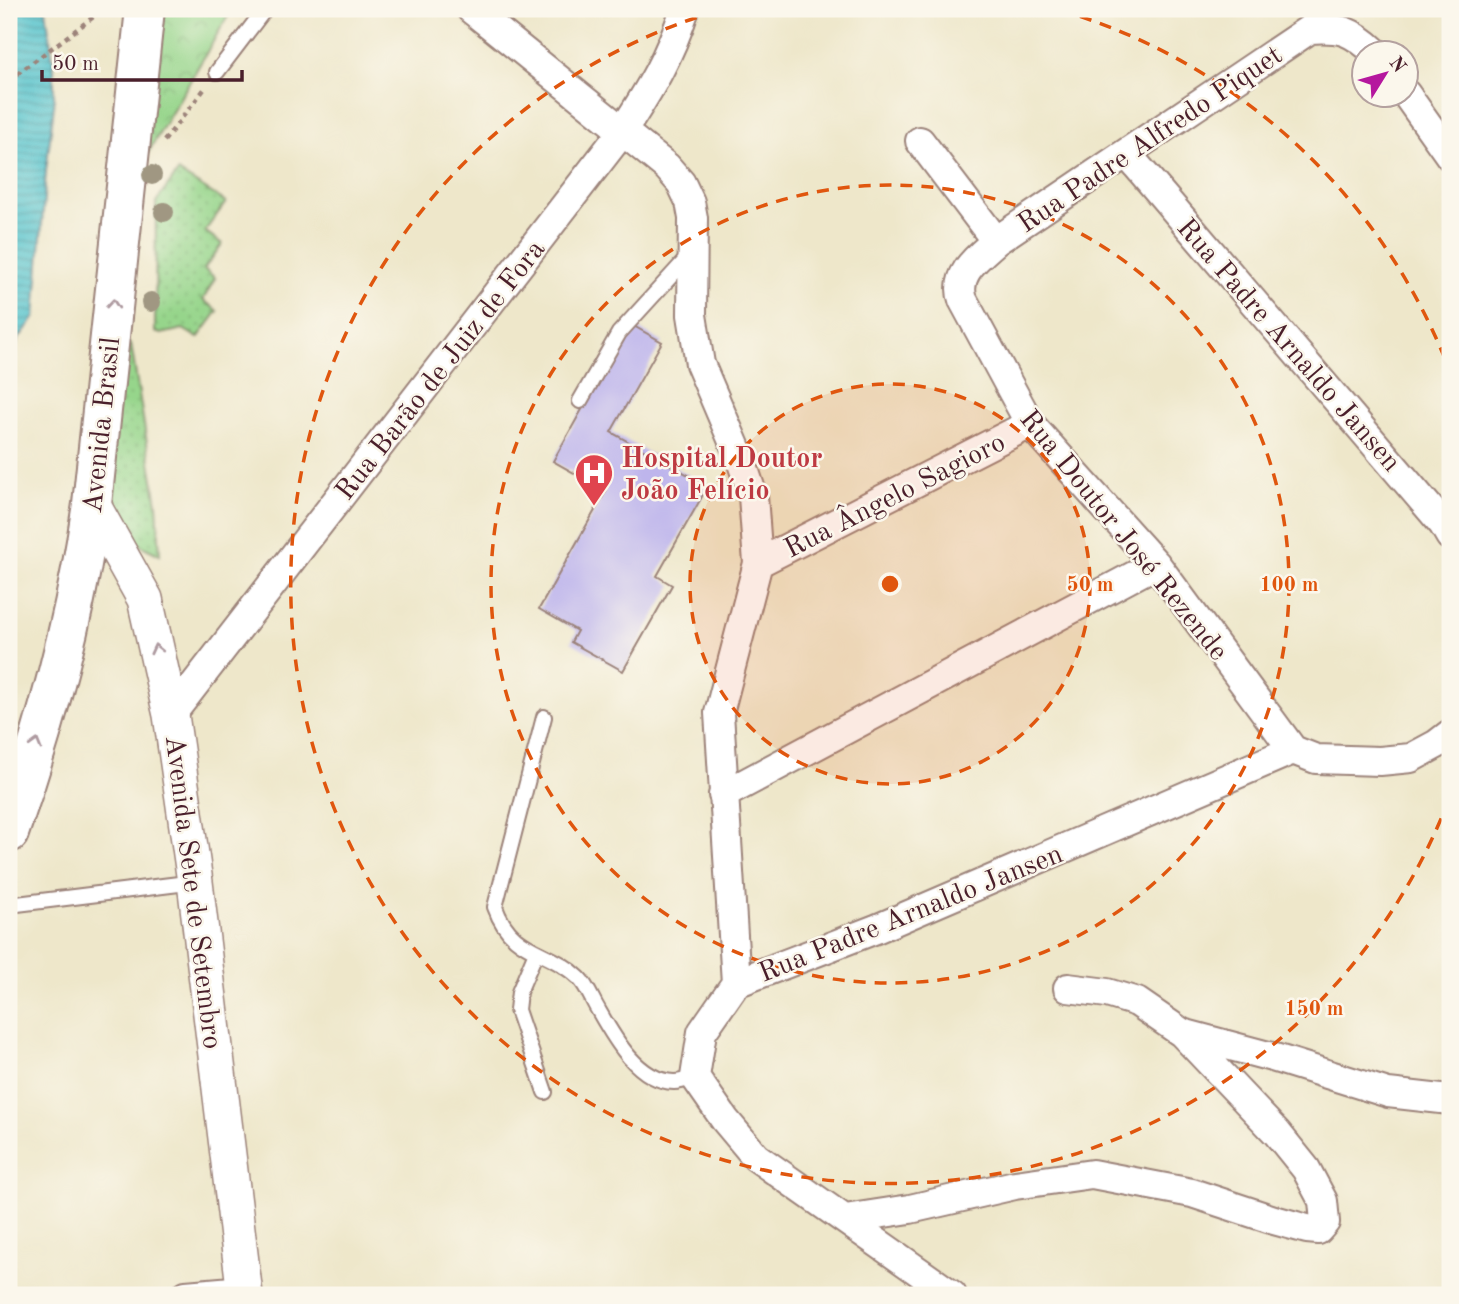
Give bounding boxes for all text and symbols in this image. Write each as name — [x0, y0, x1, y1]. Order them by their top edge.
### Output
scale bar — [42, 38, 242, 82]
north arrow — [1350, 38, 1420, 108]
street label: Rua Padre Alfredo Piquet — [1013, 42, 1288, 239]
text: 50 m — [52, 54, 99, 75]
text: N — [1385, 54, 1409, 77]
street label: Rua Padre Arnaldo Jansen — [1171, 214, 1405, 478]
street label: Rua Barão de Juiz de Fora — [331, 235, 551, 506]
one-way arrow — [105, 298, 120, 309]
street label: Avenida Brasil — [80, 336, 126, 515]
street label: Rua Doutor José Rezende — [1013, 405, 1232, 666]
street label: Rua Ângelo Sagioro — [778, 424, 1010, 564]
place label: Hospital Doutor João Felício — [621, 446, 823, 506]
hospital icon: Hospital Doutor João Felício — [573, 452, 615, 507]
centre of rings — [878, 572, 902, 596]
text: 50 m — [1066, 575, 1114, 596]
text: 100 m — [1259, 575, 1319, 596]
one-way arrow — [150, 643, 165, 655]
street label: Avenida Sete de Setembro — [159, 734, 225, 1051]
one-way arrow — [28, 738, 43, 750]
street label: Rua Padre Arnaldo Jansen — [755, 841, 1067, 989]
text: 150 m — [1284, 999, 1344, 1020]

